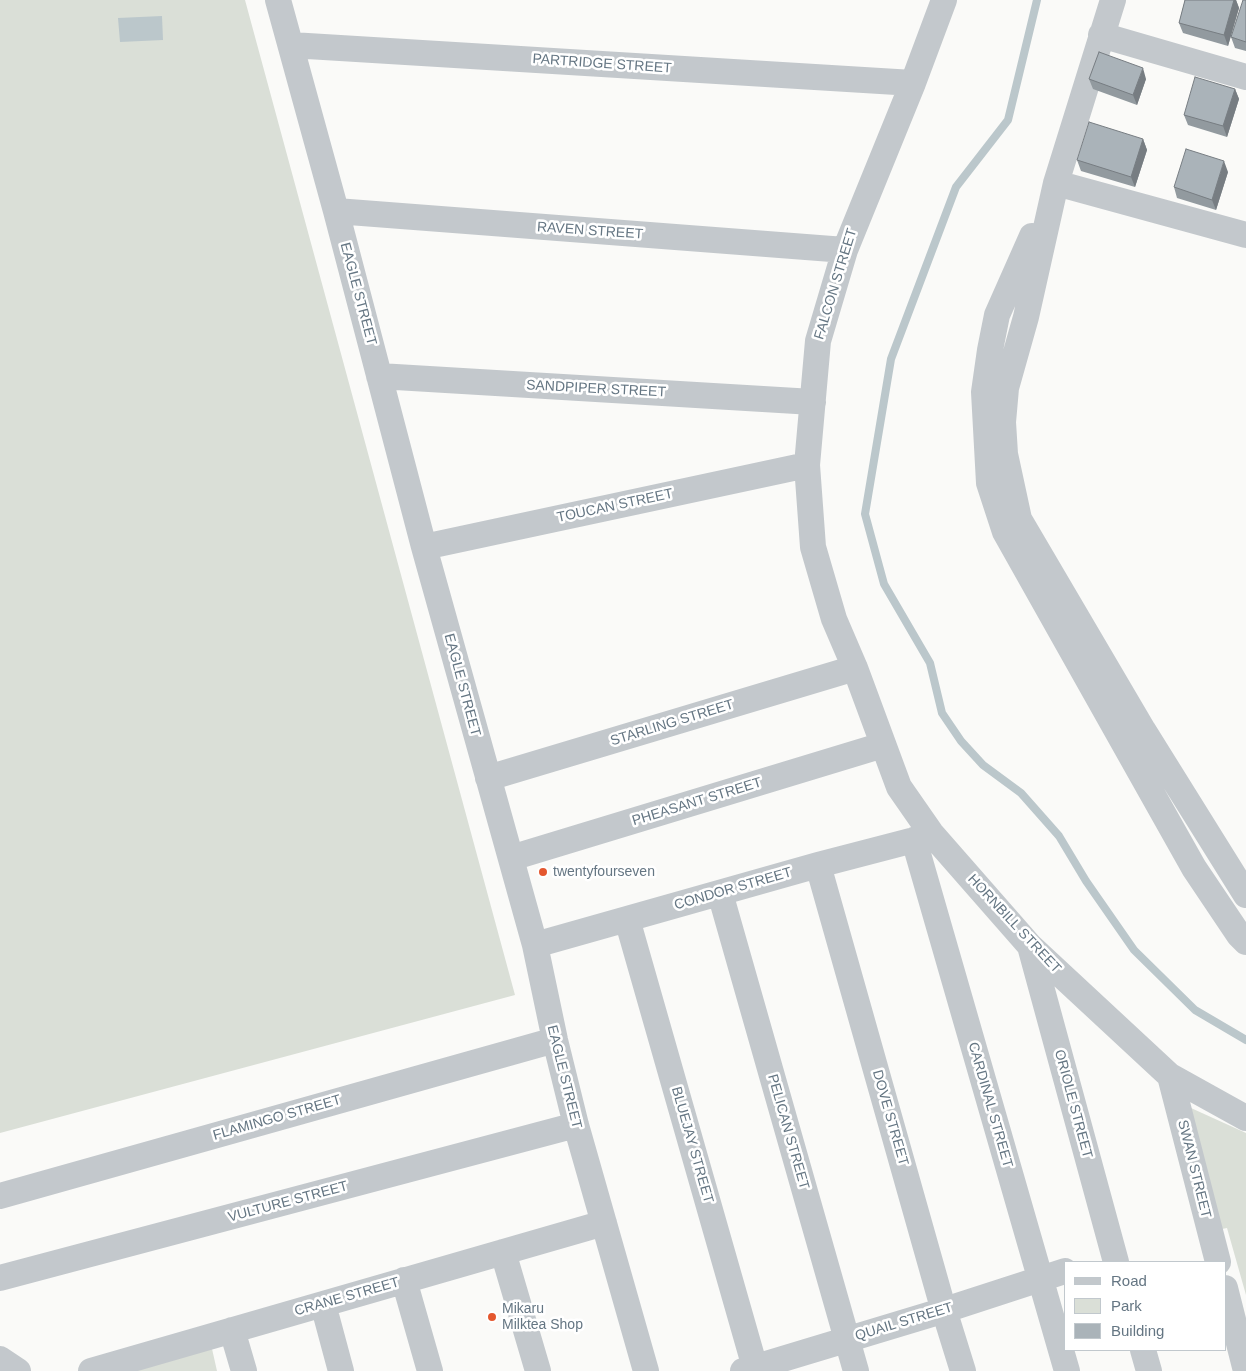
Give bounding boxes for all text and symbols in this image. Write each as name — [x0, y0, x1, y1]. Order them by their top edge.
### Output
street label: PARTRIDGE STREET — [532, 51, 672, 77]
street label: RAVEN STREET — [536, 219, 644, 243]
street label: FALCON STREET — [811, 226, 861, 342]
street label: EAGLE STREET — [336, 241, 380, 347]
street label: SANDPIPER STREET — [526, 377, 666, 401]
street label: TOUCAN STREET — [556, 486, 674, 526]
street label: EAGLE STREET — [440, 632, 484, 738]
street label: STARLING STREET — [608, 696, 736, 750]
street label: PHEASANT STREET — [630, 774, 764, 830]
place label: twentyfourseven — [553, 864, 655, 880]
street label: CONDOR STREET — [672, 864, 794, 914]
marker: twentyfourseven — [537, 866, 549, 878]
street label: HORNBILL STREET — [964, 871, 1064, 977]
street label: EAGLE STREET — [543, 1024, 585, 1130]
street label: CARDINAL STREET — [964, 1040, 1016, 1170]
street label: ORIOLE STREET — [1050, 1048, 1096, 1160]
street label: DOVE STREET — [868, 1068, 912, 1168]
street label: PELICAN STREET — [764, 1072, 812, 1192]
street label: BLUEJAY STREET — [667, 1085, 717, 1205]
street label: FLAMINGO STREET — [211, 1092, 343, 1144]
street label: SWAN STREET — [1174, 1118, 1214, 1220]
street label: VULTURE STREET — [226, 1178, 350, 1226]
legend — [1064, 1261, 1226, 1351]
text: Road — [1111, 1272, 1147, 1289]
street label: CRANE STREET — [293, 1274, 401, 1320]
text: Park — [1111, 1297, 1142, 1314]
street label: QUAIL STREET — [853, 1299, 955, 1345]
place label: Mikaru Milktea Shop — [502, 1301, 583, 1334]
marker: Mikaru Milktea Shop — [486, 1311, 498, 1323]
text: Building — [1111, 1322, 1164, 1339]

